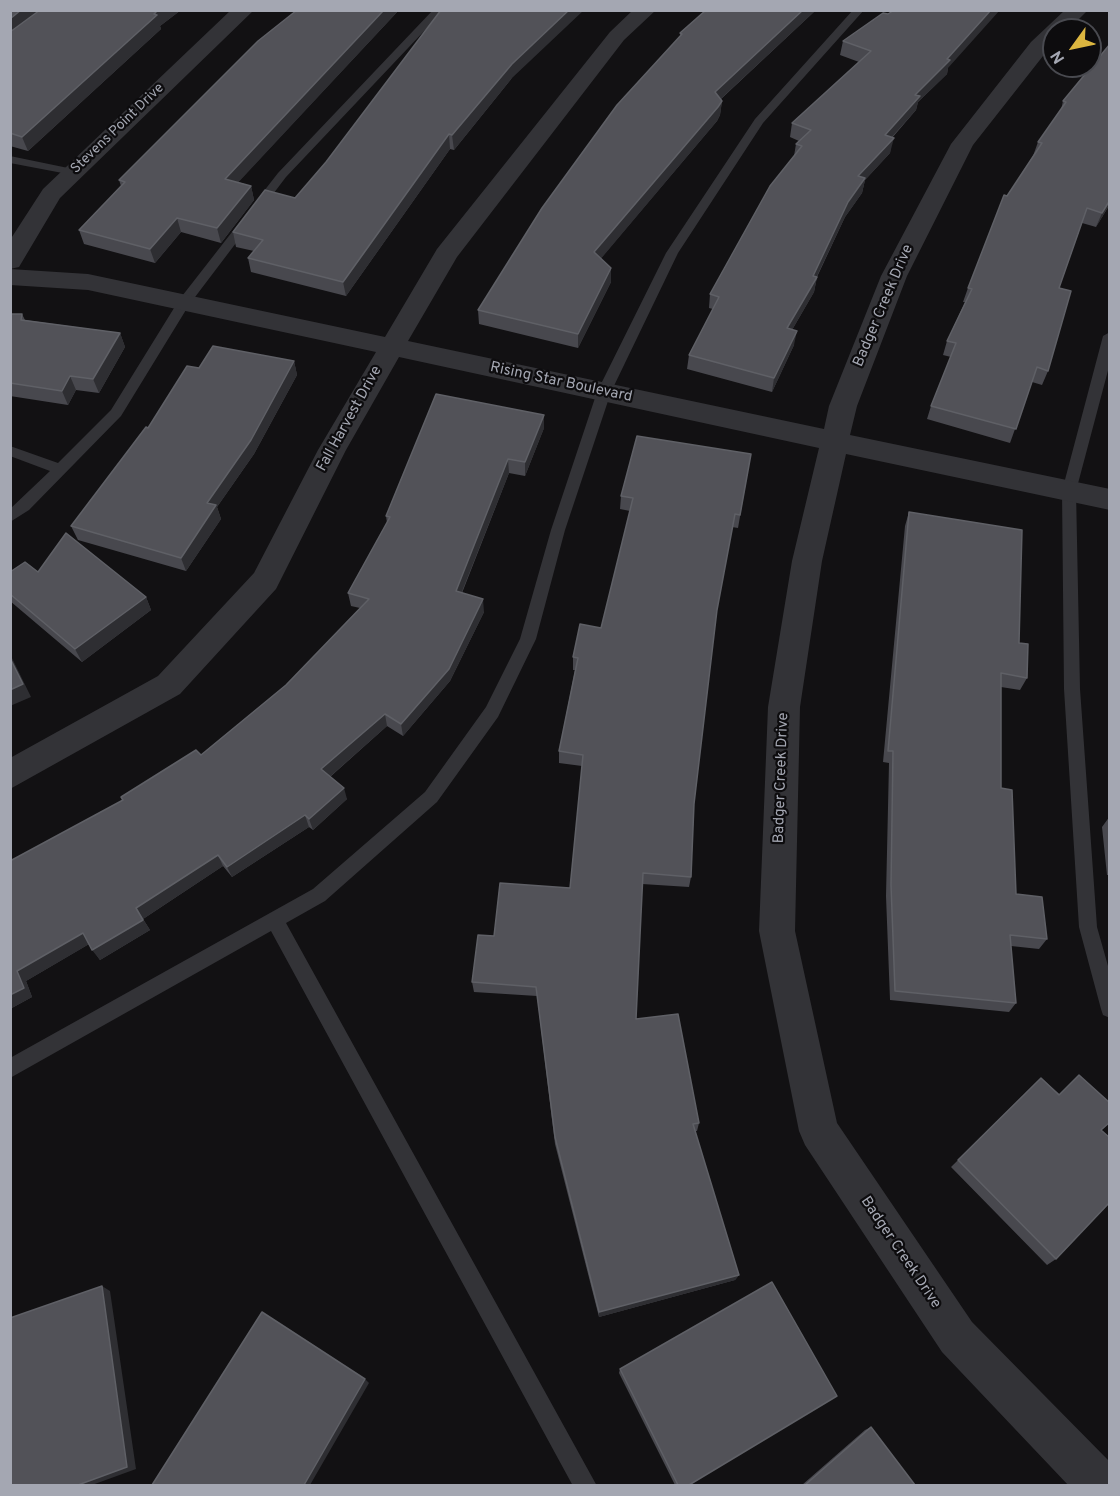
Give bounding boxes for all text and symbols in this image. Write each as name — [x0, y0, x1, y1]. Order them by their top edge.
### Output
north arrow — [1042, 18, 1102, 78]
text: N — [1047, 46, 1070, 67]
street label: Stevens Point Drive — [68, 80, 168, 178]
street label: Badger Creek Drive — [850, 242, 918, 370]
street label: Rising Star Boulevard — [488, 359, 634, 407]
street label: Fall Harvest Drive — [314, 363, 386, 475]
street label: Badger Creek Drive — [771, 712, 793, 844]
street label: Badger Creek Drive — [856, 1194, 944, 1312]

